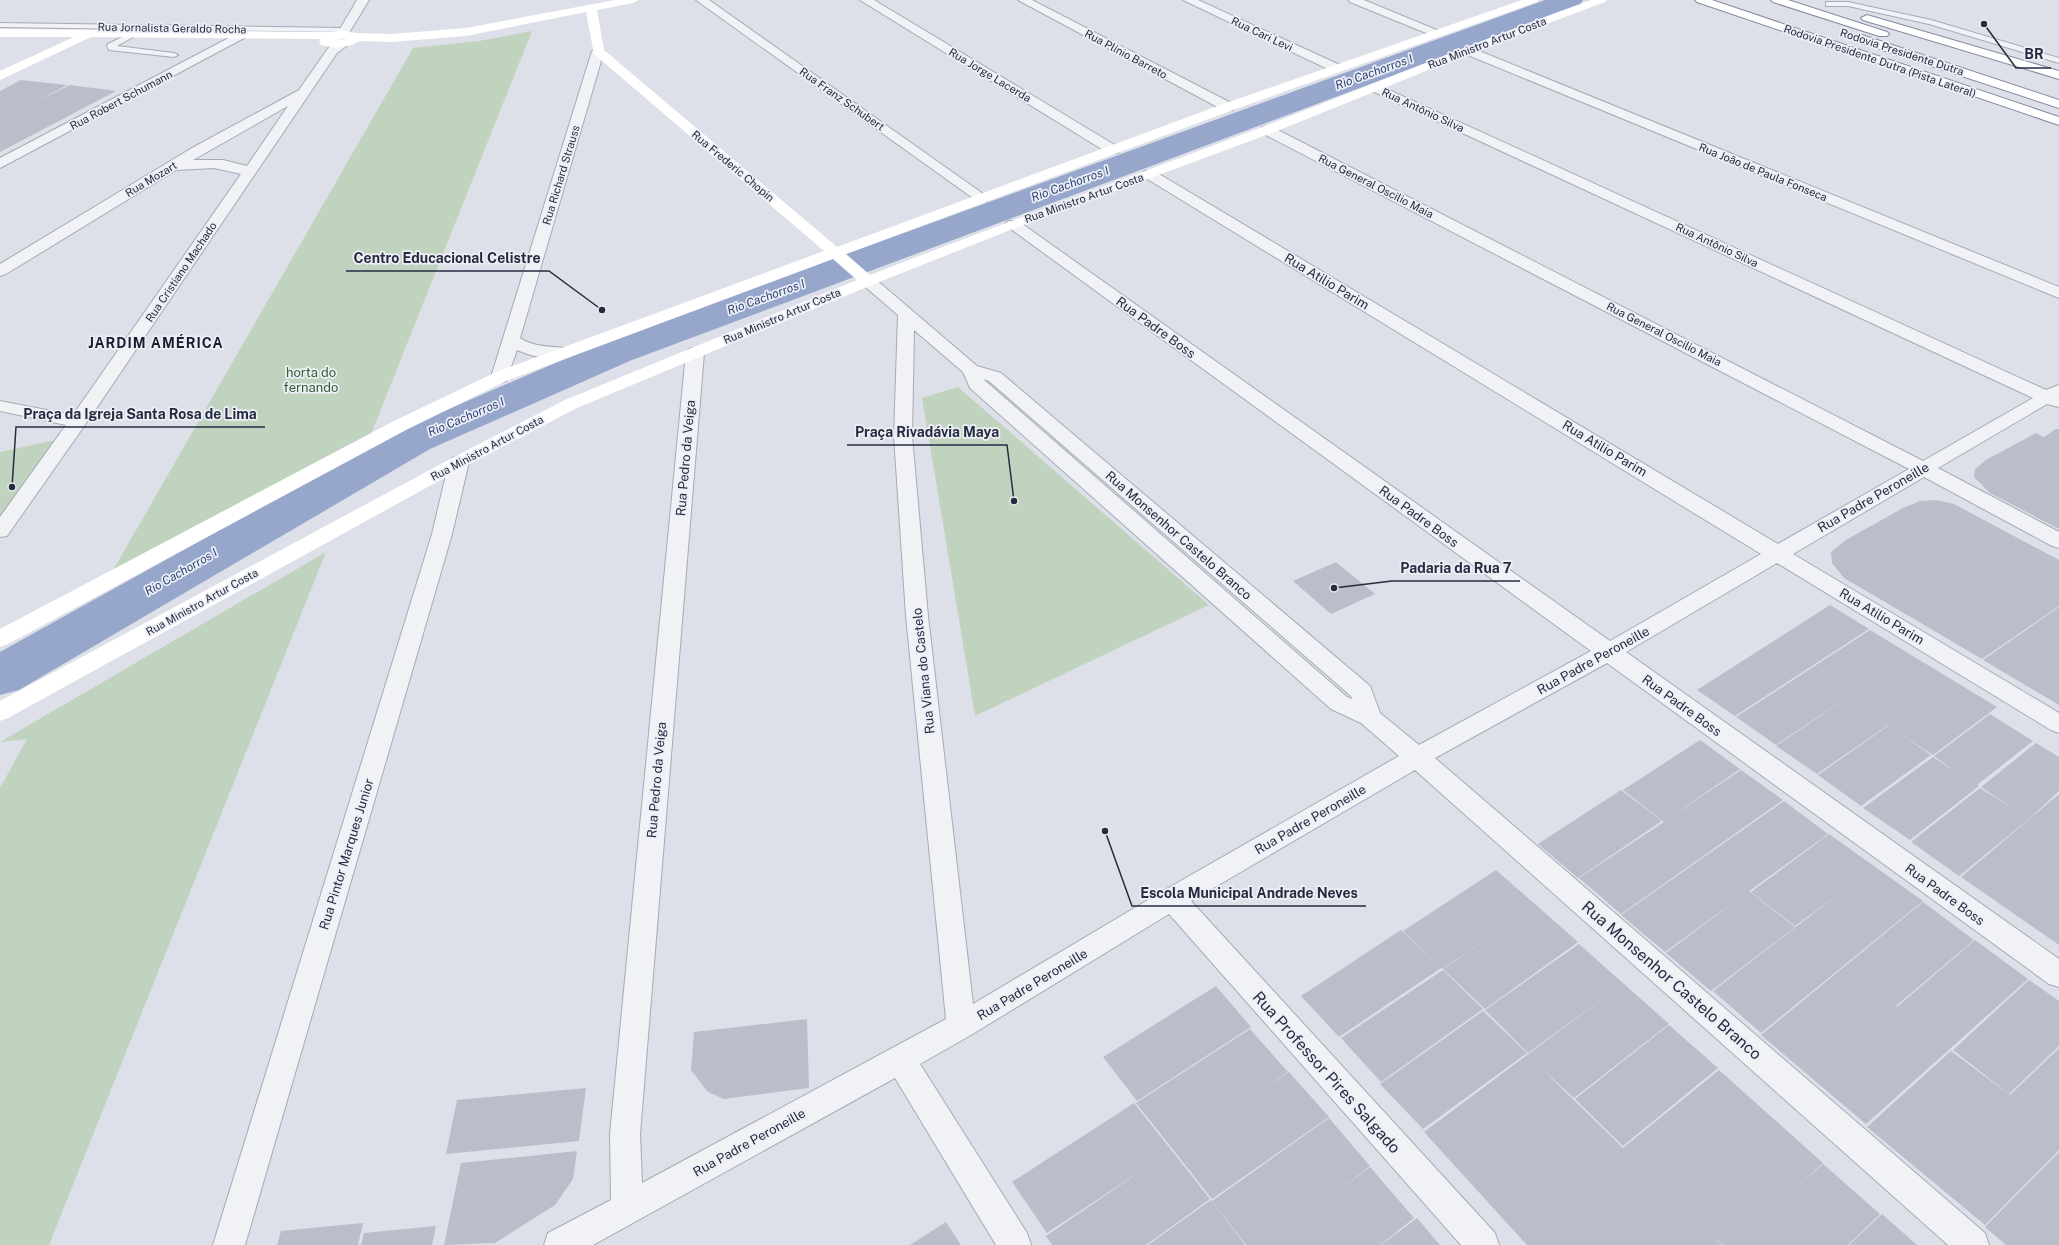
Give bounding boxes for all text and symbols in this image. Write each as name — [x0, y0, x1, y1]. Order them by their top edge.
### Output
street label: Rua Cari Levi — [1229, 15, 1295, 53]
street label: Rua Ministro Artur Costa — [1426, 15, 1548, 71]
street label: Rua Jornalista Geraldo Rocha — [97, 21, 247, 35]
street label: Rodovia Presidente Dutra (Pista Lateral) — [1782, 22, 1978, 100]
street label: Rodovia Presidente Dutra — [1839, 26, 1965, 78]
street label: Rua Plínio Barreto — [1083, 27, 1169, 81]
callout: BR — [2016, 42, 2051, 68]
street label: Rua Jorge Lacerda — [947, 46, 1033, 104]
text: BR — [2024, 46, 2044, 62]
water label: Rio Cachorros I — [1333, 51, 1415, 93]
street label: Rua Franz Schubert — [797, 65, 887, 133]
street label: Rua Robert Schumann — [68, 68, 174, 132]
street label: Rua Antônio Silva — [1380, 86, 1466, 134]
street label: Rua Richard Strauss — [540, 123, 582, 226]
street label: Rua Frederic Chopin — [689, 128, 777, 204]
street label: Rua João de Paula Fonseca — [1697, 141, 1829, 203]
street label: Rua General Oscilio Maia — [1317, 152, 1435, 220]
street label: Rua Mozart — [123, 159, 179, 199]
water label: Rio Cachorros I — [1029, 163, 1111, 205]
street label: Rua Ministro Artur Costa — [1023, 171, 1145, 225]
street label: Rua Cristiano Machado — [143, 220, 219, 324]
street label: Rua Antônio Silva — [1674, 221, 1760, 269]
callout: Centro Educacional Celistre — [346, 245, 549, 271]
text: Centro Educacional Celistre — [354, 250, 540, 266]
street label: Rua Atilio Parim — [1282, 250, 1372, 313]
water label: Rio Cachorros I — [725, 276, 807, 318]
street label: Rua Ministro Artur Costa — [722, 286, 842, 346]
street label: Rua Padre Boss — [1113, 294, 1198, 361]
street label: Rua General Oscilio Maia — [1605, 300, 1723, 368]
district label: JARDIM AMÉRICA — [88, 334, 224, 351]
park label: horta do fernando — [284, 365, 338, 395]
water label: Rio Cachorros I — [426, 394, 507, 439]
street label: Rua Pedro da Veiga — [673, 399, 698, 517]
callout: Praça da Igreja Santa Rosa de Lima — [16, 401, 265, 427]
text: Praça da Igreja Santa Rosa de Lima — [23, 406, 257, 422]
street label: Rua Ministro Artur Costa — [429, 413, 545, 483]
street label: Rua Atilio Parim — [1560, 417, 1650, 480]
callout: Praça Rivadávia Maya — [847, 419, 1007, 445]
text: Praça Rivadávia Maya — [855, 424, 999, 440]
street label: Rua Padre Peroneille — [1815, 459, 1932, 535]
street label: Rua Monsenhor Castelo Branco — [1103, 468, 1255, 603]
street label: Rua Padre Boss — [1376, 483, 1461, 550]
water label: Rio Cachorros I — [142, 545, 220, 598]
callout: Padaria da Rua 7 — [1392, 555, 1520, 581]
text: Padaria da Rua 7 — [1400, 560, 1512, 576]
street label: Rua Ministro Artur Costa — [144, 566, 260, 638]
street label: Rua Atilio Parim — [1837, 585, 1927, 648]
street label: Rua Viana do Castelo — [909, 607, 938, 735]
street label: Rua Padre Peroneille — [1535, 623, 1652, 698]
street label: Rua Padre Boss — [1639, 672, 1724, 739]
street label: Rua Pedro da Veiga — [644, 721, 669, 839]
street label: Rua Pintor Marques Junior — [316, 777, 377, 932]
street label: Rua Padre Peroneille — [1252, 781, 1369, 857]
street label: Rua Padre Boss — [1902, 861, 1987, 928]
callout: Escola Municipal Andrade Neves — [1132, 880, 1366, 906]
text: Escola Municipal Andrade Neves — [1140, 885, 1358, 901]
street label: Rua Monsenhor Castelo Branco — [1578, 897, 1766, 1064]
street label: Rua Padre Peroneille — [974, 946, 1090, 1023]
street label: Rua Professor Pires Salgado — [1249, 987, 1404, 1157]
street label: Rua Padre Peroneille — [691, 1105, 808, 1180]

